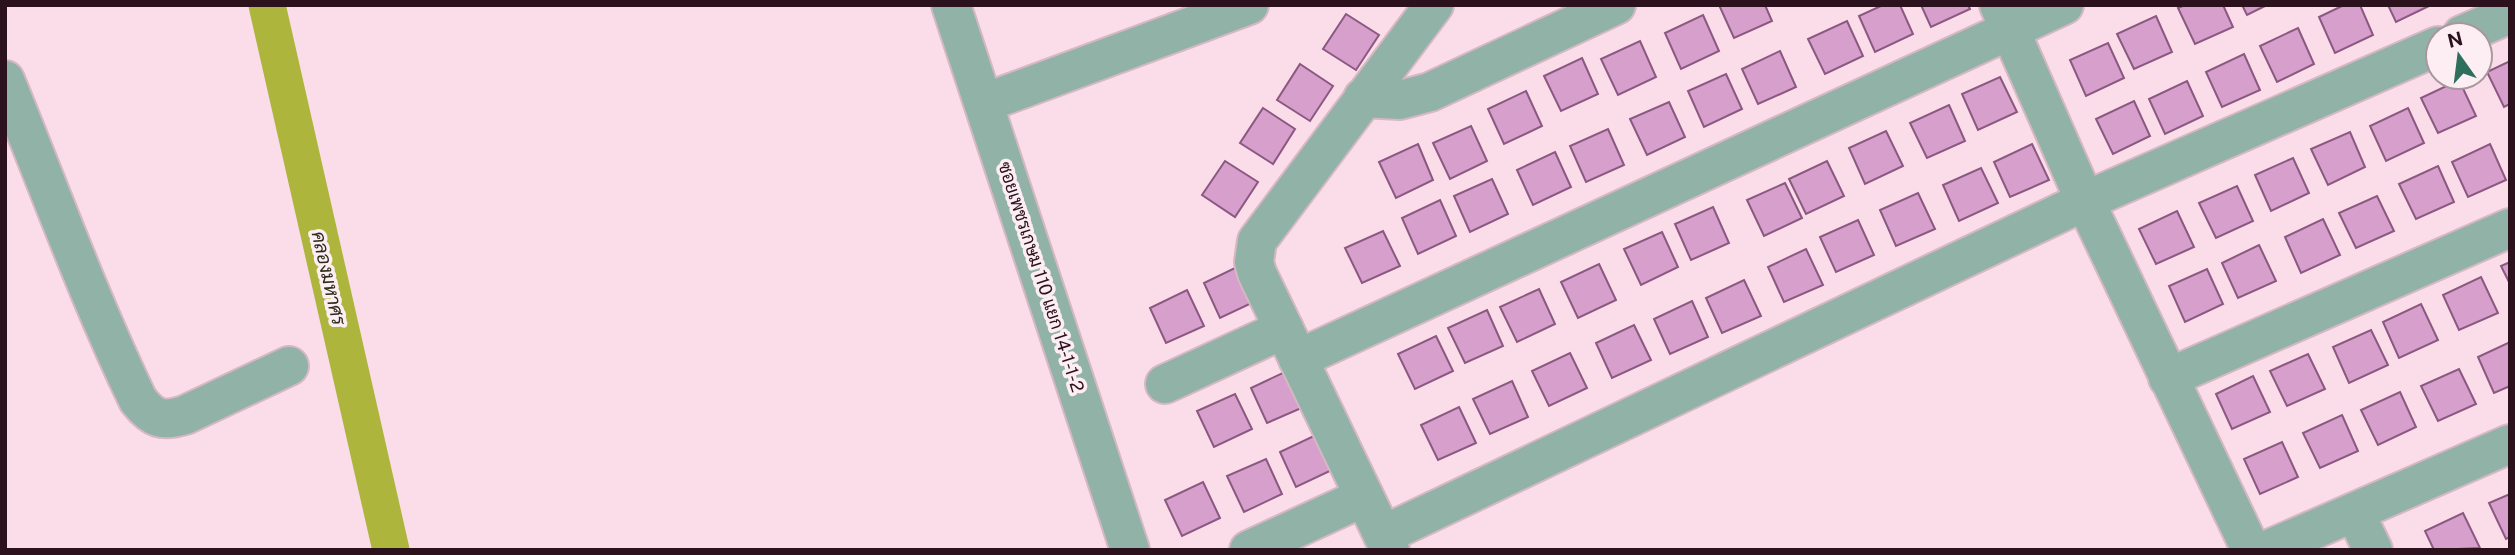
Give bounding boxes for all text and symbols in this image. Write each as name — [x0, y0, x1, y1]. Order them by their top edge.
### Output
north arrow — [2424, 21, 2494, 91]
text: N — [2445, 27, 2465, 52]
street label: ซอยเพชรเกษม 110 แยก 14-1-1-2 — [994, 159, 1089, 395]
water label: คลองมหาศร — [308, 229, 351, 328]

